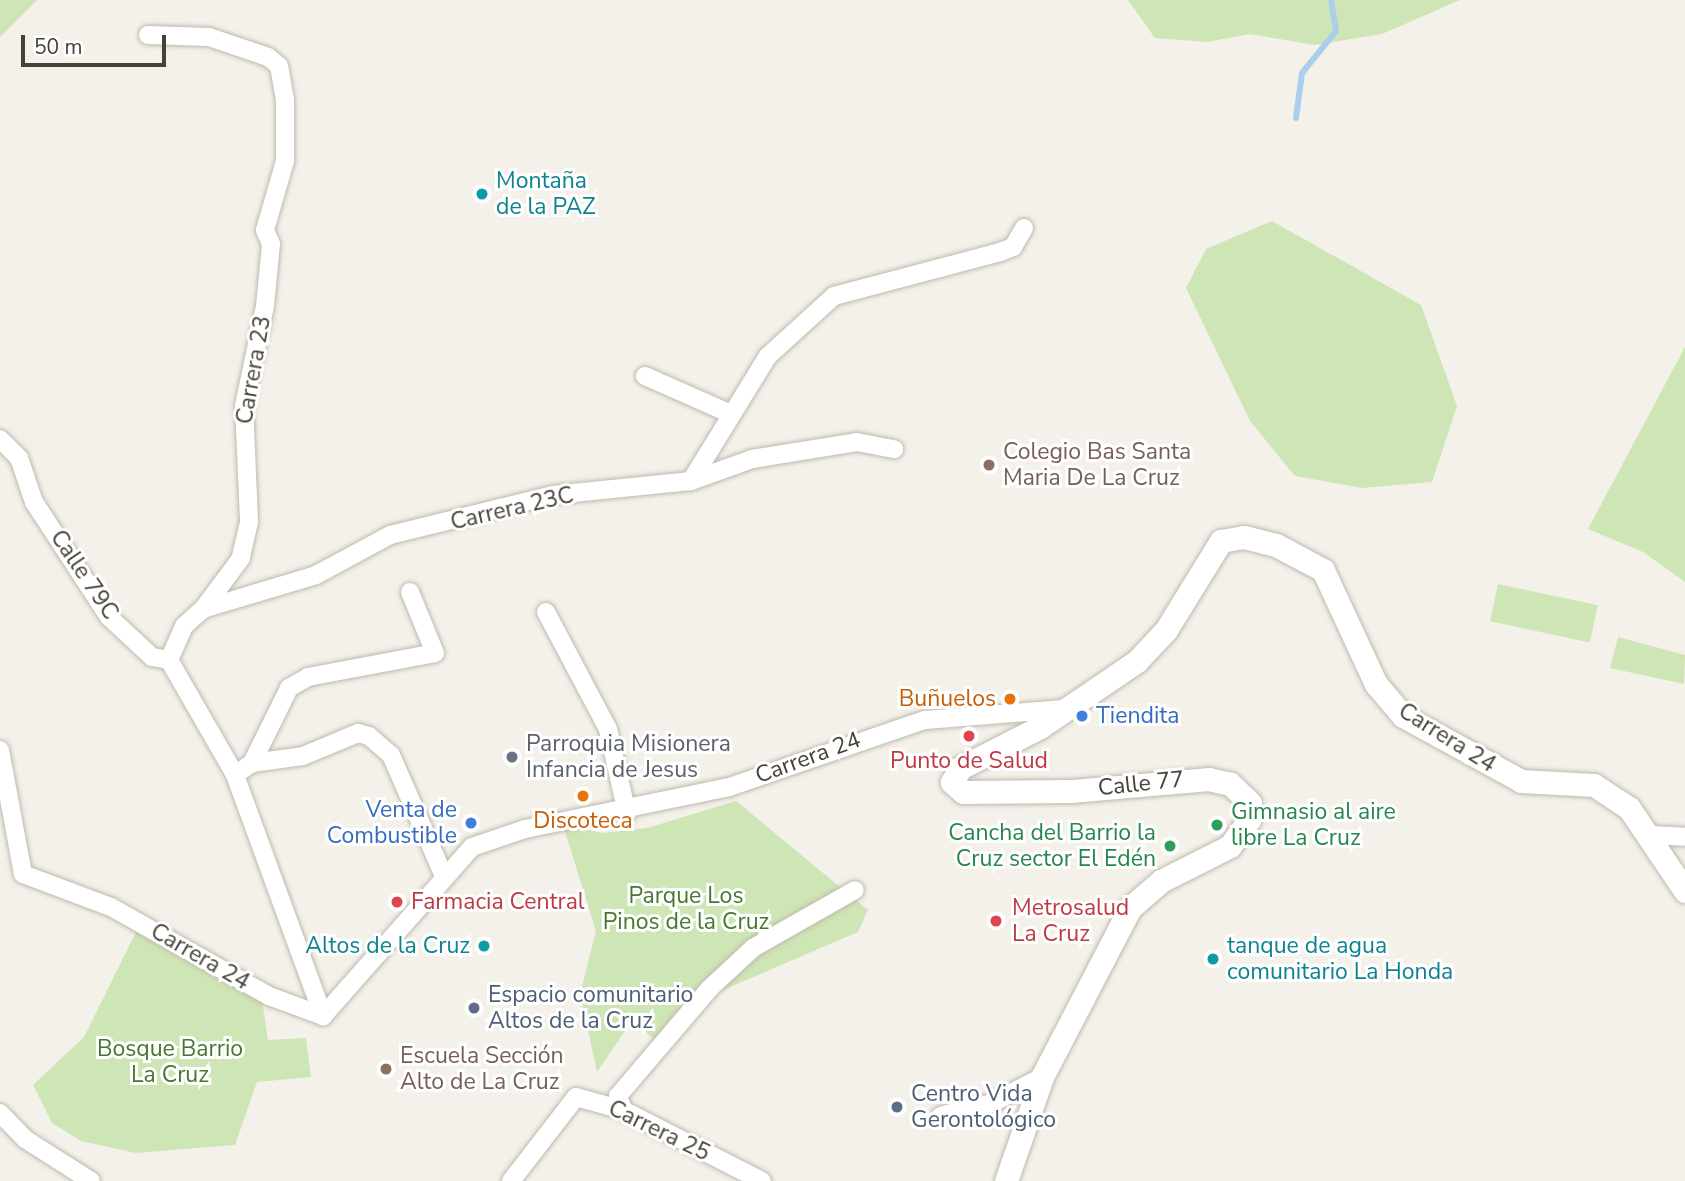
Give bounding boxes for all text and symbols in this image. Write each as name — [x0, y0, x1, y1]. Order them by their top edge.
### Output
scale bar — [24, 21, 170, 65]
text: 50 m — [34, 33, 83, 61]
place label: Montaña de la PAZ — [496, 167, 595, 221]
marker: Montaña de la PAZ — [474, 186, 490, 202]
street label: Carrera 23 — [231, 314, 277, 426]
place label: Colegio Bas Santa Maria De La Cruz — [1003, 438, 1191, 492]
marker: Colegio Bas Santa Maria De La Cruz — [981, 457, 997, 473]
street label: Carrera 23C — [448, 481, 576, 537]
street label: Calle 79C — [44, 525, 124, 625]
place label: Buñuelos — [899, 685, 996, 713]
marker: Buñuelos — [1002, 691, 1018, 707]
street label: Carrera 24 — [1393, 697, 1501, 779]
place label: Tiendita — [1096, 702, 1179, 730]
marker: Tiendita — [1074, 708, 1090, 724]
street label: Carrera 24 — [752, 726, 864, 790]
marker: Punto de Salud — [961, 728, 977, 744]
place label: Parroquia Misionera Infancia de Jesus — [526, 730, 731, 784]
place label: Punto de Salud — [890, 747, 1048, 775]
marker: Parroquia Misionera Infancia de Jesus — [504, 749, 520, 765]
street label: Calle 77 — [1097, 766, 1185, 802]
marker: Discoteca — [575, 788, 591, 804]
place label: Venta de Combustible — [327, 796, 457, 850]
place label: Gimnasio al aire libre La Cruz — [1231, 798, 1396, 852]
place label: Discoteca — [533, 807, 633, 835]
marker: Venta de Combustible — [463, 815, 479, 831]
marker: Gimnasio al aire libre La Cruz — [1209, 817, 1225, 833]
place label: Cancha del Barrio la Cruz sector El Edén — [948, 819, 1156, 873]
marker: Cancha del Barrio la Cruz sector El Edén — [1162, 838, 1178, 854]
park label: Parque Los Pinos de la Cruz — [603, 882, 769, 936]
place label: Farmacia Central — [411, 888, 585, 916]
marker: Farmacia Central — [389, 894, 405, 910]
place label: Metrosalud La Cruz — [1012, 894, 1129, 948]
marker: Metrosalud La Cruz — [986, 911, 1006, 931]
street label: Carrera 24 — [146, 918, 254, 996]
place label: Altos de la Cruz — [305, 932, 470, 960]
place label: tanque de agua comunitario La Honda — [1227, 932, 1453, 986]
marker: Altos de la Cruz — [476, 938, 492, 954]
marker: tanque de agua comunitario La Honda — [1205, 951, 1221, 967]
place label: Espacio comunitario Altos de la Cruz — [488, 981, 693, 1035]
marker: Espacio comunitario Altos de la Cruz — [466, 1000, 482, 1016]
park label: Bosque Barrio La Cruz — [97, 1035, 243, 1089]
place label: Escuela Sección Alto de La Cruz — [400, 1042, 564, 1096]
marker: Escuela Sección Alto de La Cruz — [378, 1061, 394, 1077]
place label: Centro Vida Gerontológico — [911, 1080, 1056, 1134]
street label: Carrera 25 — [604, 1095, 714, 1167]
marker: Centro Vida Gerontológico — [889, 1099, 905, 1115]

